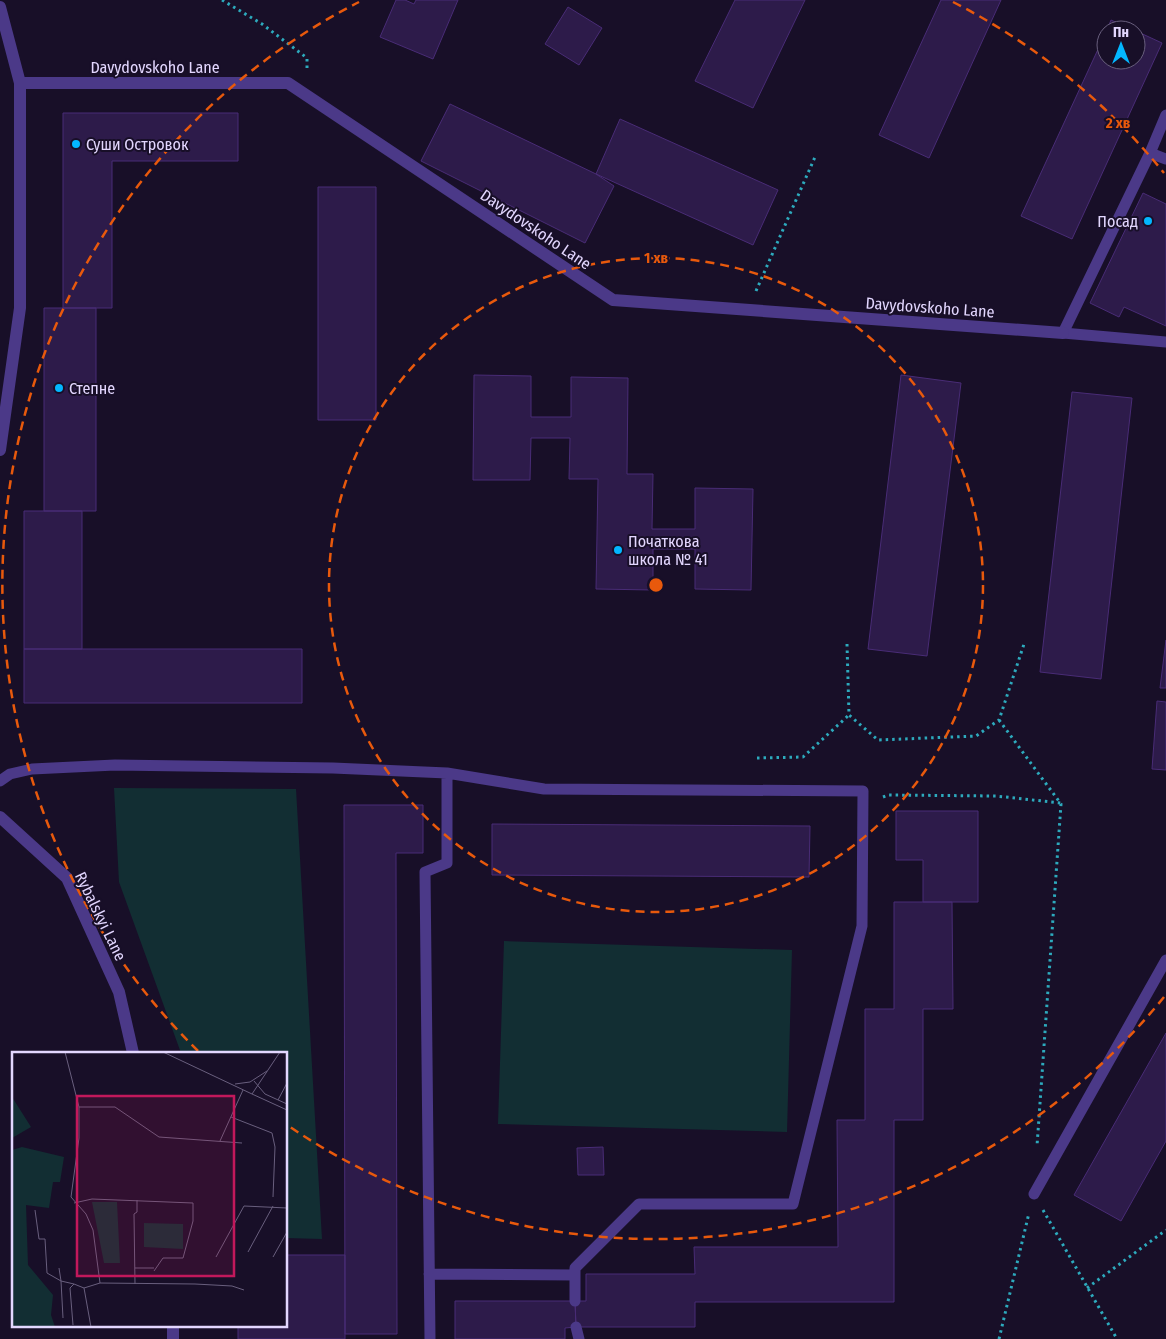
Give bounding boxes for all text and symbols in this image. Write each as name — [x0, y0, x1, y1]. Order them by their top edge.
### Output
north arrow — [1096, 20, 1146, 70]
text: Пн — [1113, 24, 1129, 41]
street label: Davydovskoho Lane — [90, 58, 220, 77]
text: 2 хв — [1105, 114, 1131, 132]
place label: Суши Островок — [86, 135, 189, 154]
marker: Суши Островок — [70, 138, 82, 150]
street label: Davydovskoho Lane — [477, 185, 595, 273]
place label: Посад — [1097, 212, 1138, 231]
marker: Посад — [1142, 215, 1154, 227]
text: 1 хв — [644, 249, 668, 267]
street label: Davydovskoho Lane — [865, 294, 995, 321]
place label: Степне — [69, 379, 115, 398]
marker: Степне — [53, 382, 65, 394]
place label: Початкова школа № 41 — [628, 532, 708, 569]
marker: Початкова школа № 41 — [612, 544, 624, 556]
centre of rings — [647, 576, 665, 594]
street label: Rybalskyi Lane — [71, 869, 130, 964]
inset map — [12, 1052, 288, 1326]

